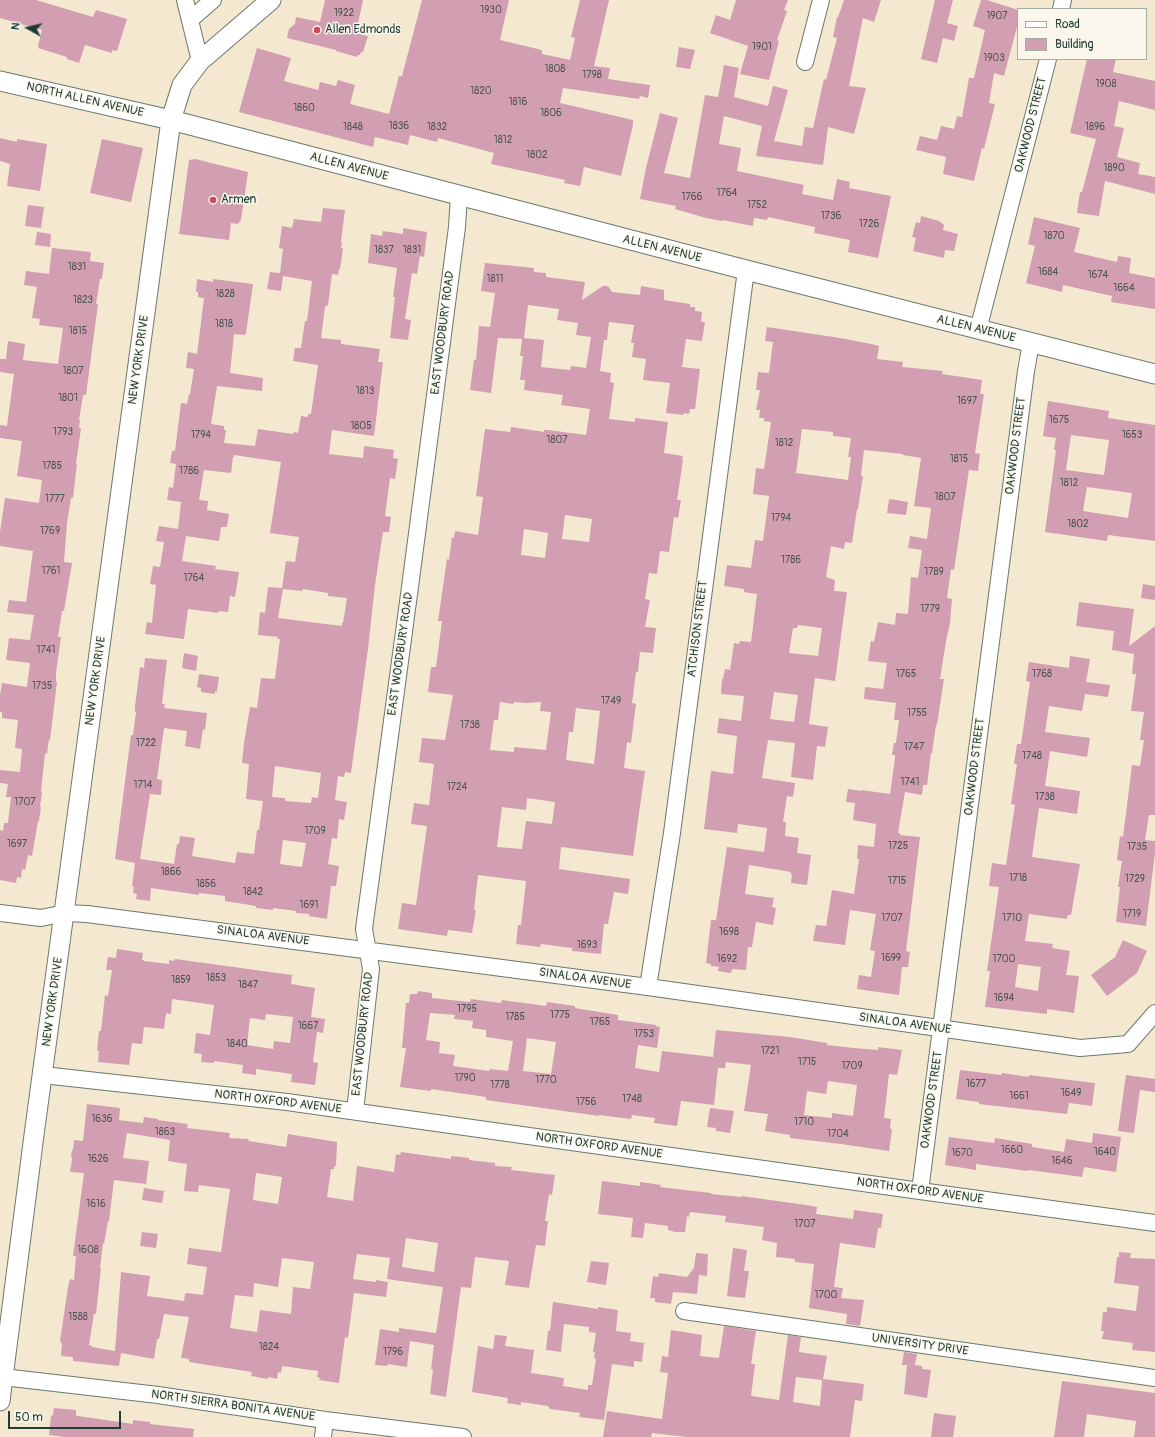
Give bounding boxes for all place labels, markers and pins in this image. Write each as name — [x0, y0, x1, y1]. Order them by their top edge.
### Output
place label: Allen Edmonds — [325, 23, 401, 37]
marker: Allen Edmonds — [312, 25, 322, 35]
place label: Armen — [221, 193, 256, 207]
marker: Armen — [208, 195, 218, 205]

